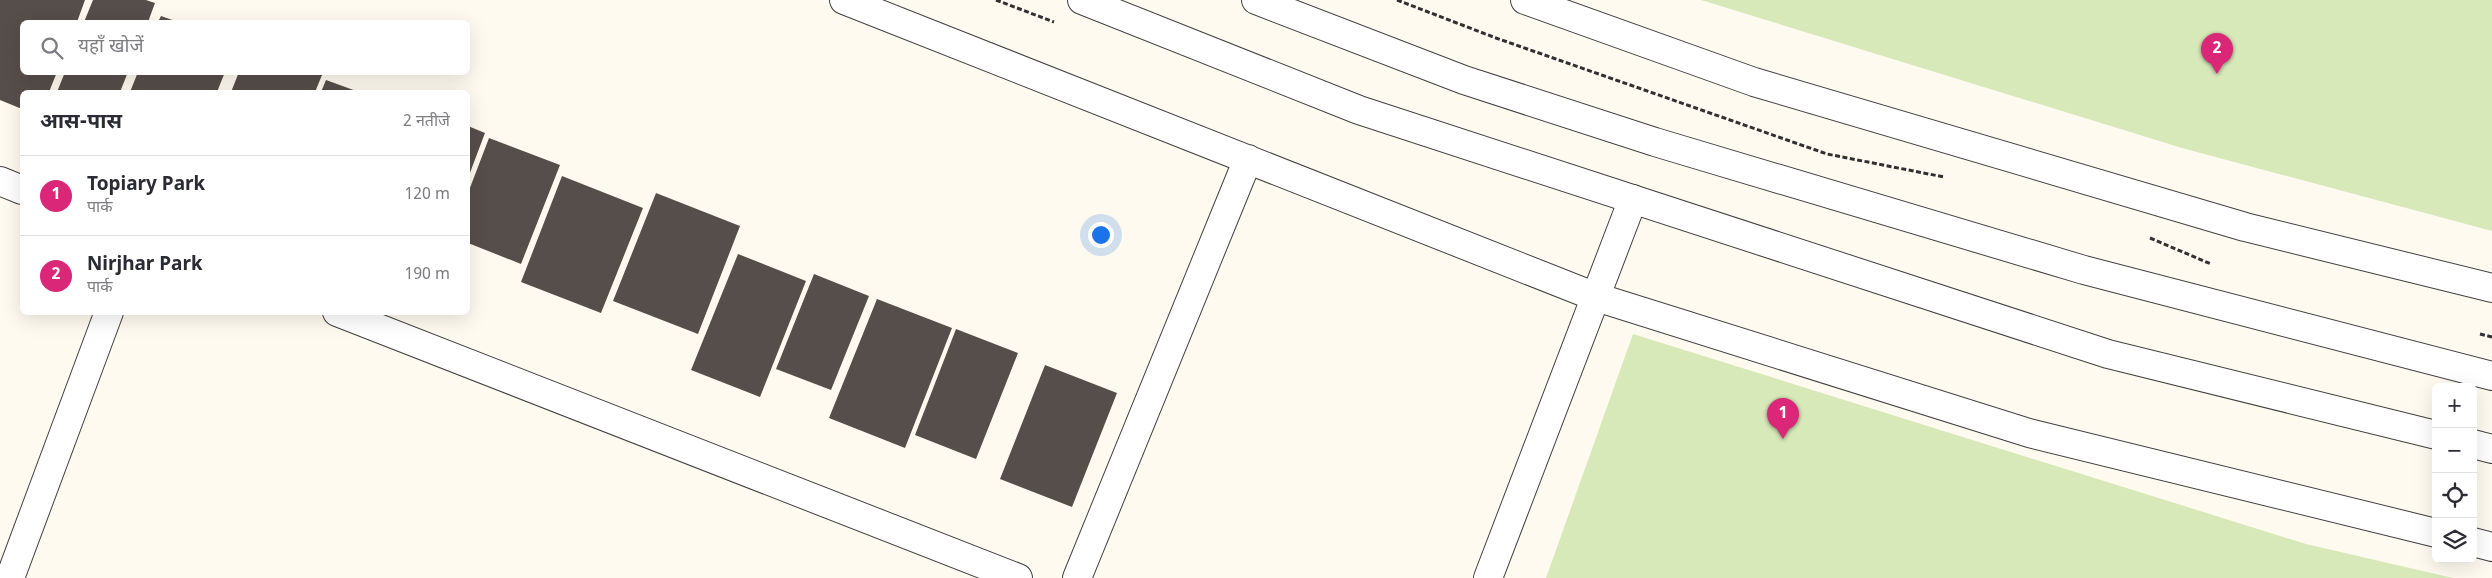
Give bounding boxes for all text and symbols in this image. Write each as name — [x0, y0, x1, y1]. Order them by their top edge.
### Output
search box — [20, 20, 470, 75]
pin: 2 — [2201, 33, 2233, 74]
icon: search — [38, 34, 66, 62]
text: यहाँ खोजें — [78, 35, 144, 60]
text: आस-पास — [40, 109, 122, 137]
text: 2 नतीजे — [403, 112, 450, 133]
text: Topiary Park — [87, 173, 205, 198]
text: 1 — [51, 185, 61, 206]
text: 120 m — [404, 185, 450, 206]
text: पार्क — [87, 198, 113, 219]
your location — [1088, 222, 1114, 248]
text: Nirjhar Park — [87, 253, 203, 278]
text: 2 — [51, 265, 61, 286]
text: 190 m — [404, 265, 450, 286]
text: पार्क — [87, 278, 113, 299]
map controls — [2432, 383, 2477, 563]
button: + — [2432, 383, 2477, 428]
pin: 1 — [1767, 398, 1799, 439]
button: − — [2432, 428, 2477, 473]
button: locate — [2432, 473, 2477, 518]
button: layers — [2432, 518, 2477, 563]

